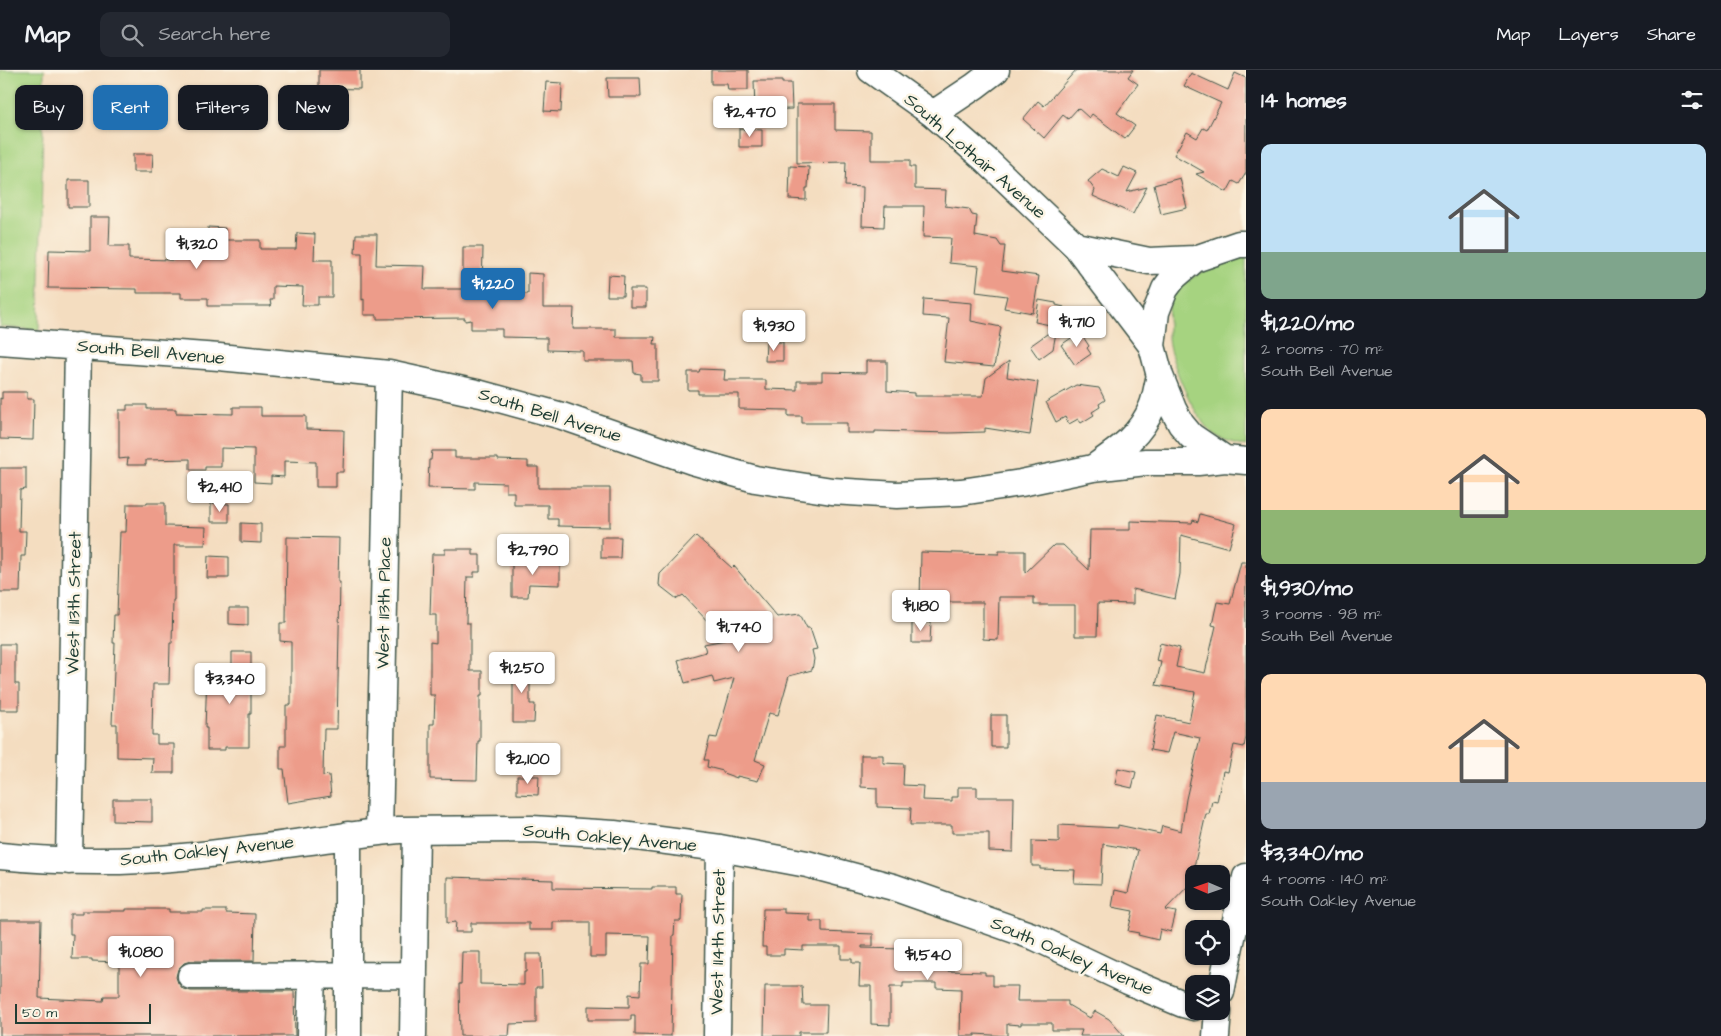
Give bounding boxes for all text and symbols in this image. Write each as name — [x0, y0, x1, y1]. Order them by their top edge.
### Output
search box — [100, 12, 450, 57]
text: Map — [25, 18, 70, 52]
icon: search — [118, 21, 146, 49]
text: Search here — [158, 21, 271, 48]
text: Map — [1496, 22, 1530, 47]
text: Layers — [1558, 22, 1619, 47]
text: Share — [1647, 22, 1696, 47]
chip: Buy — [15, 85, 83, 130]
chip: Rent — [93, 85, 168, 130]
chip: Filters — [178, 85, 268, 130]
chip: New — [278, 85, 349, 130]
text: 14 homes — [1261, 86, 1347, 115]
icon: filters — [1678, 86, 1706, 114]
street label: South Lothair Avenue — [899, 87, 1052, 225]
pin: $2,470 — [709, 96, 791, 138]
text: $2,470 — [724, 101, 776, 123]
icon: home — [1439, 176, 1529, 266]
pin: $1,320 — [156, 228, 238, 270]
text: $1,320 — [176, 233, 218, 255]
pin: $1,220 — [452, 268, 534, 310]
text: $1,220 — [472, 273, 514, 295]
pin: $1,710 — [1036, 306, 1118, 348]
text: $1,220/mo — [1261, 309, 1354, 338]
pin: $1,930 — [733, 310, 815, 352]
text: $1,710 — [1059, 311, 1095, 333]
text: $1,930 — [753, 315, 795, 337]
street label: South Bell Avenue — [76, 333, 226, 371]
text: 2 rooms · 70 m² — [1261, 338, 1384, 360]
text: South Bell Avenue — [1261, 360, 1393, 382]
street label: South Bell Avenue — [476, 381, 625, 449]
icon: home — [1439, 441, 1529, 531]
pin: $2,410 — [179, 470, 261, 513]
text: $2,410 — [198, 476, 242, 498]
street label: West 113th Street — [60, 531, 88, 675]
pin: $2,790 — [492, 534, 574, 576]
street label: West 113th Place — [370, 537, 398, 669]
text: $2,790 — [508, 539, 558, 561]
text: $1,930/mo — [1261, 574, 1353, 603]
pin: $1,180 — [880, 590, 962, 632]
text: $1,180 — [903, 595, 939, 617]
text: 3 rooms · 98 m² — [1261, 603, 1382, 625]
pin: $1,740 — [698, 610, 780, 653]
text: $1,740 — [717, 616, 761, 638]
text: South Bell Avenue — [1261, 625, 1393, 647]
pin: $1,250 — [481, 652, 563, 694]
text: $1,250 — [500, 657, 544, 679]
pin: $3,340 — [189, 662, 271, 705]
text: $3,340 — [205, 668, 255, 690]
icon: home — [1439, 706, 1529, 796]
pin: $2,100 — [487, 742, 569, 785]
text: $2,100 — [506, 748, 550, 770]
street label: South Oakley Avenue — [522, 818, 698, 859]
street label: South Oakley Avenue — [119, 829, 296, 874]
text: $3,340/mo — [1261, 839, 1363, 868]
north arrow — [1185, 865, 1230, 910]
map controls — [1185, 865, 1230, 1020]
street label: West 114th Street — [704, 868, 732, 1015]
text: 4 rooms · 140 m² — [1261, 868, 1389, 890]
text: South Oakley Avenue — [1261, 890, 1416, 912]
street label: South Oakley Avenue — [986, 910, 1158, 1003]
button: locate — [1185, 920, 1230, 965]
pin: $1,080 — [100, 936, 182, 978]
pin: $1,540 — [887, 938, 969, 981]
text: $1,080 — [119, 941, 163, 963]
text: $1,540 — [905, 944, 951, 966]
button: layers — [1185, 975, 1230, 1020]
scale bar — [15, 1001, 151, 1024]
text: 50 m — [22, 1003, 57, 1023]

